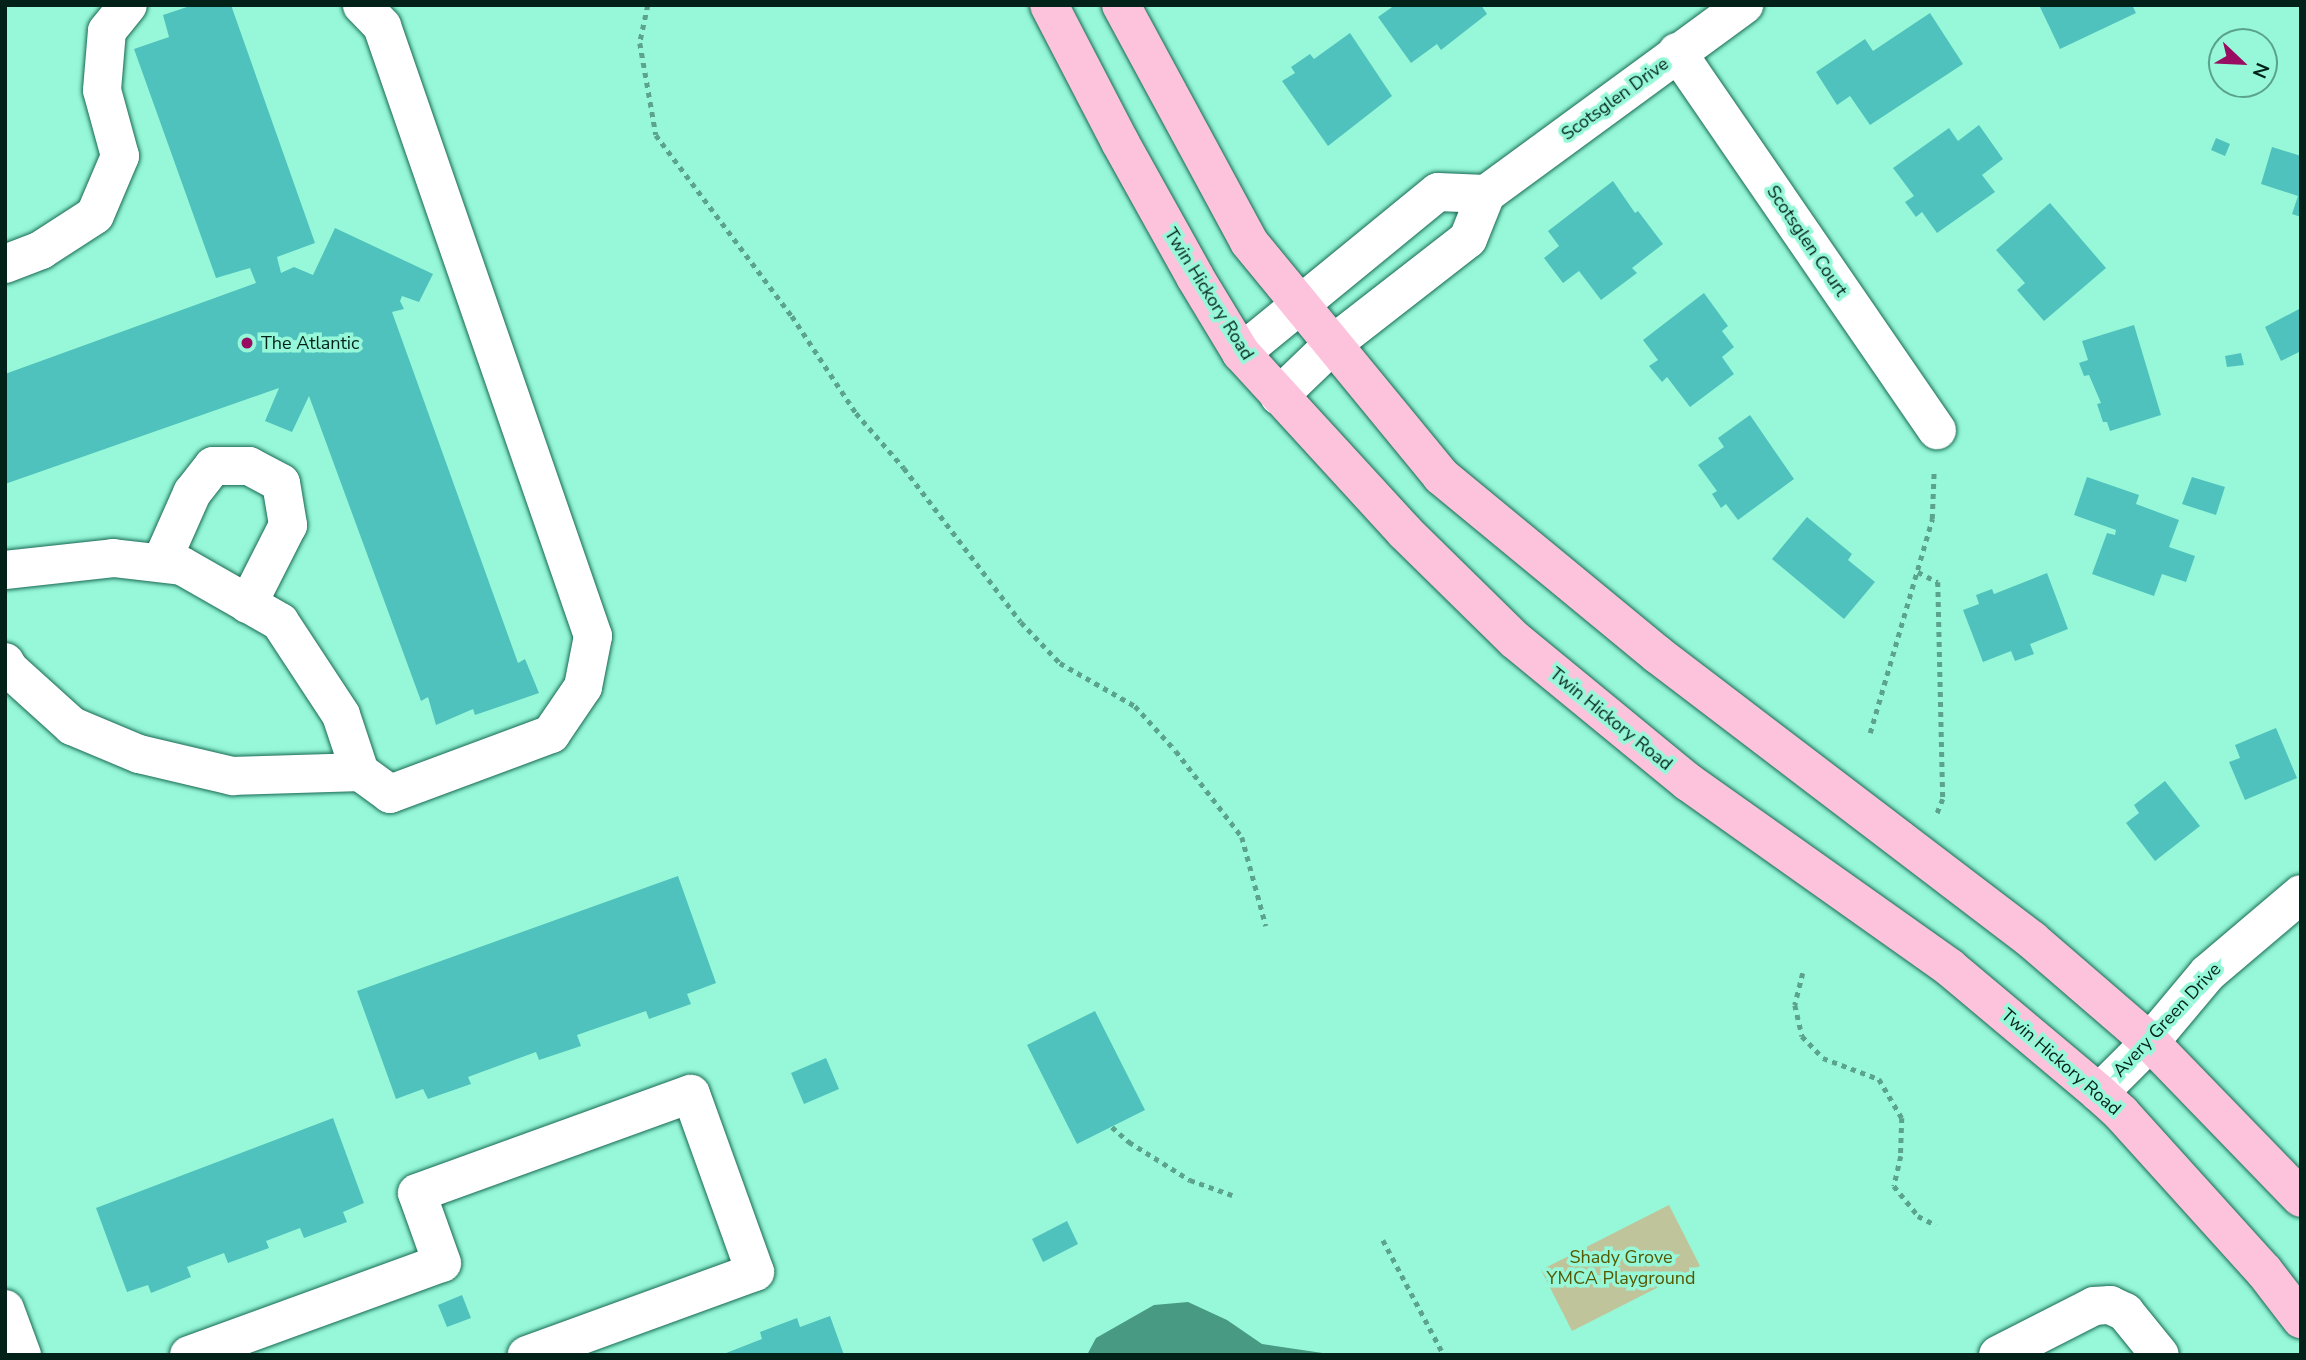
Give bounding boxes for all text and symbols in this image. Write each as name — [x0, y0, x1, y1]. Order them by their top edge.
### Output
north arrow — [2208, 28, 2278, 98]
street label: Scotsglen Drive — [1557, 53, 1673, 145]
text: N — [2246, 59, 2275, 82]
street label: Scotsglen Court — [1762, 181, 1852, 301]
street label: Twin Hickory Road — [1160, 224, 1258, 364]
place label: The Atlantic — [261, 332, 359, 354]
marker: The Atlantic — [239, 335, 255, 351]
street label: Twin Hickory Road — [1545, 663, 1677, 775]
street label: Avery Green Drive — [2109, 958, 2225, 1082]
street label: Twin Hickory Road — [1997, 1004, 2125, 1120]
park label: Shady Grove YMCA Playground — [1547, 1247, 1695, 1290]

